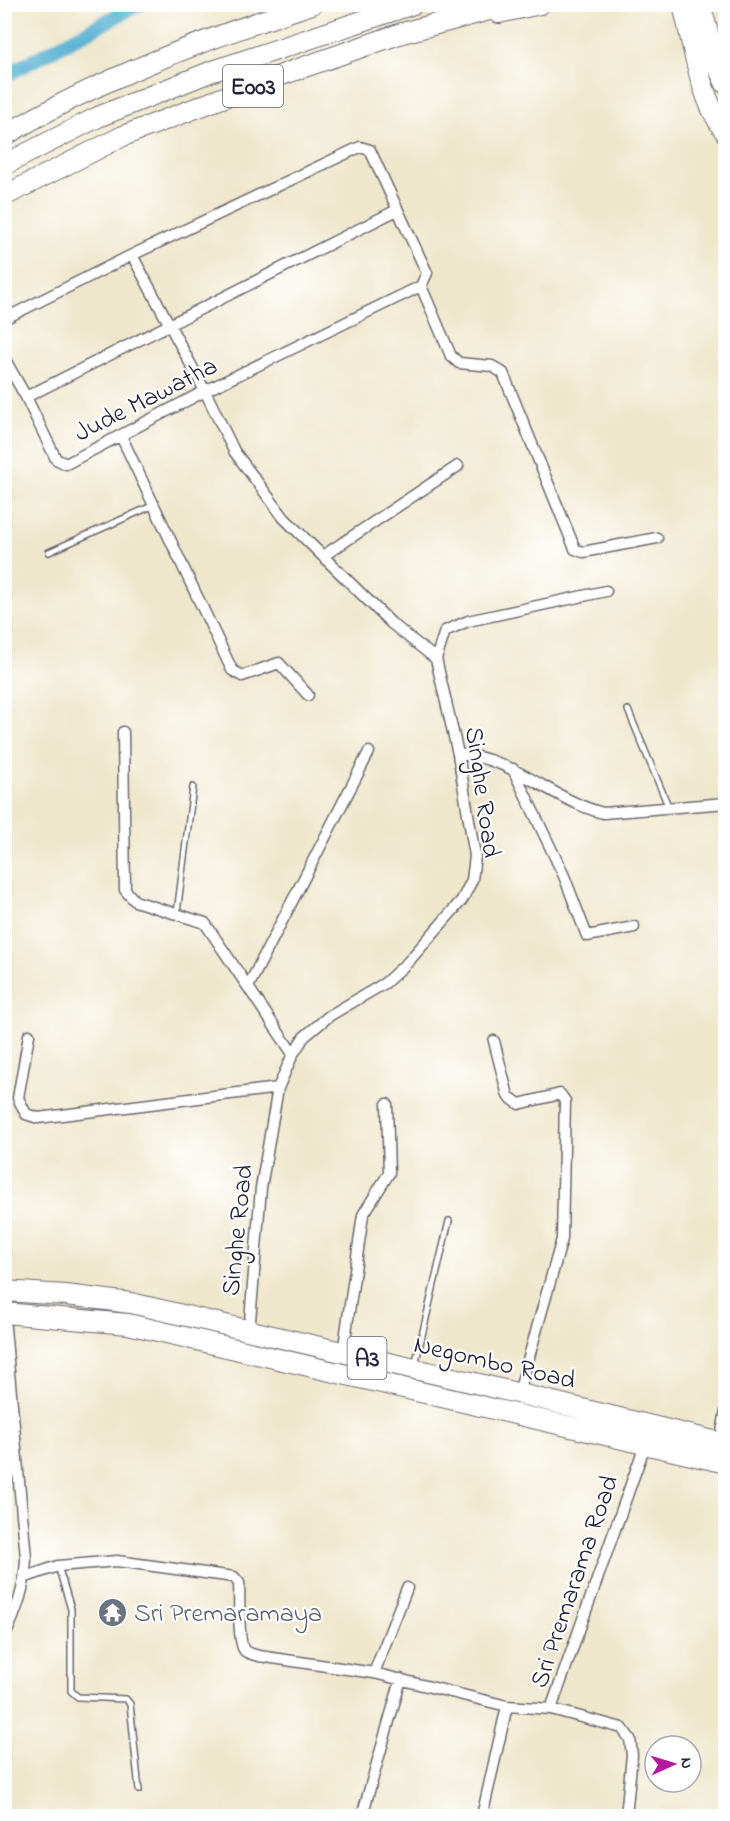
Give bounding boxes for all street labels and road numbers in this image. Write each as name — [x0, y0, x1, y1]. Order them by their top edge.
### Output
road number: E003 — [223, 65, 283, 107]
street label: Jude Mawatha — [68, 348, 225, 453]
street label: Singhe Road — [453, 724, 509, 861]
street label: Singhe Road — [213, 1162, 265, 1298]
street label: Negombo Road — [410, 1327, 579, 1401]
road number: A3 — [348, 1337, 386, 1379]
street label: Sri Premarama Road — [522, 1470, 630, 1693]

